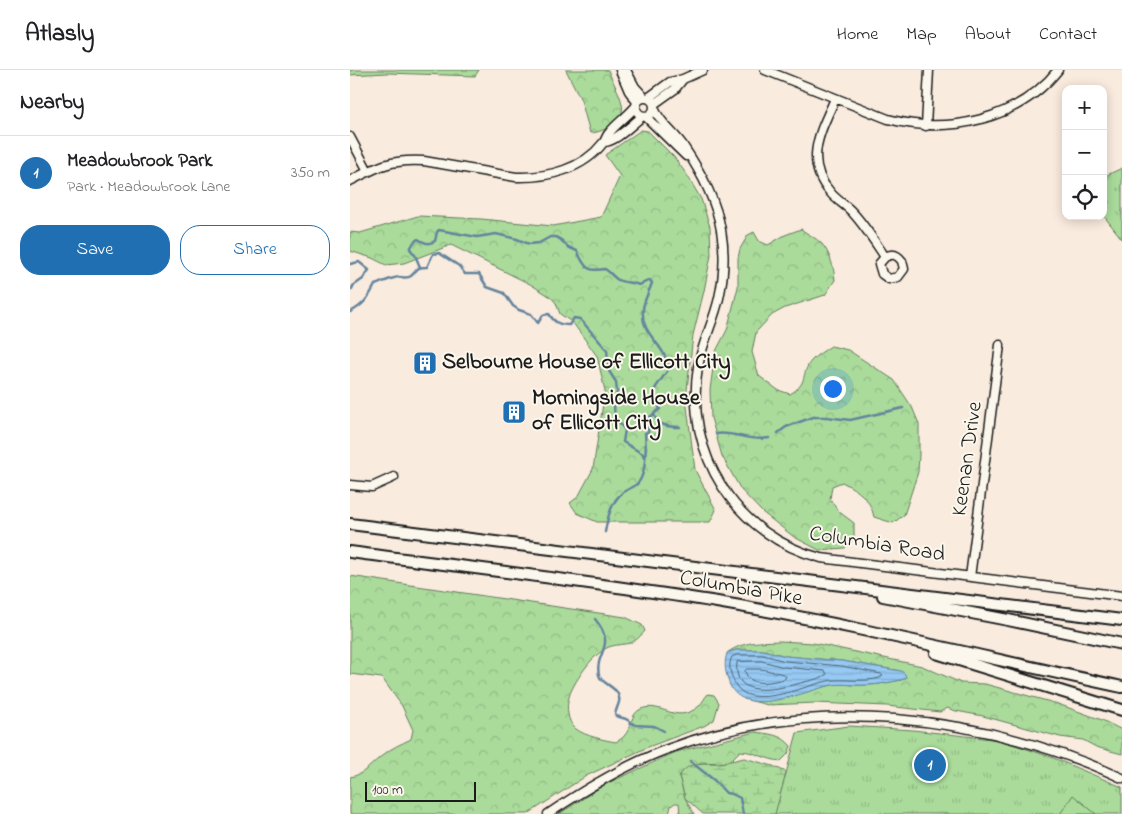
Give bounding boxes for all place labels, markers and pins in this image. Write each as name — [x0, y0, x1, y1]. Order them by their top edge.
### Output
place label: Selbourne House of Ellicott City — [442, 347, 731, 380]
building icon: Selbourne House of Ellicott City — [412, 350, 438, 376]
place label: Morningside House of Ellicott City — [532, 383, 701, 441]
building icon: Morningside House of Ellicott City — [501, 399, 527, 425]
pin: 1 — [914, 746, 946, 784]

